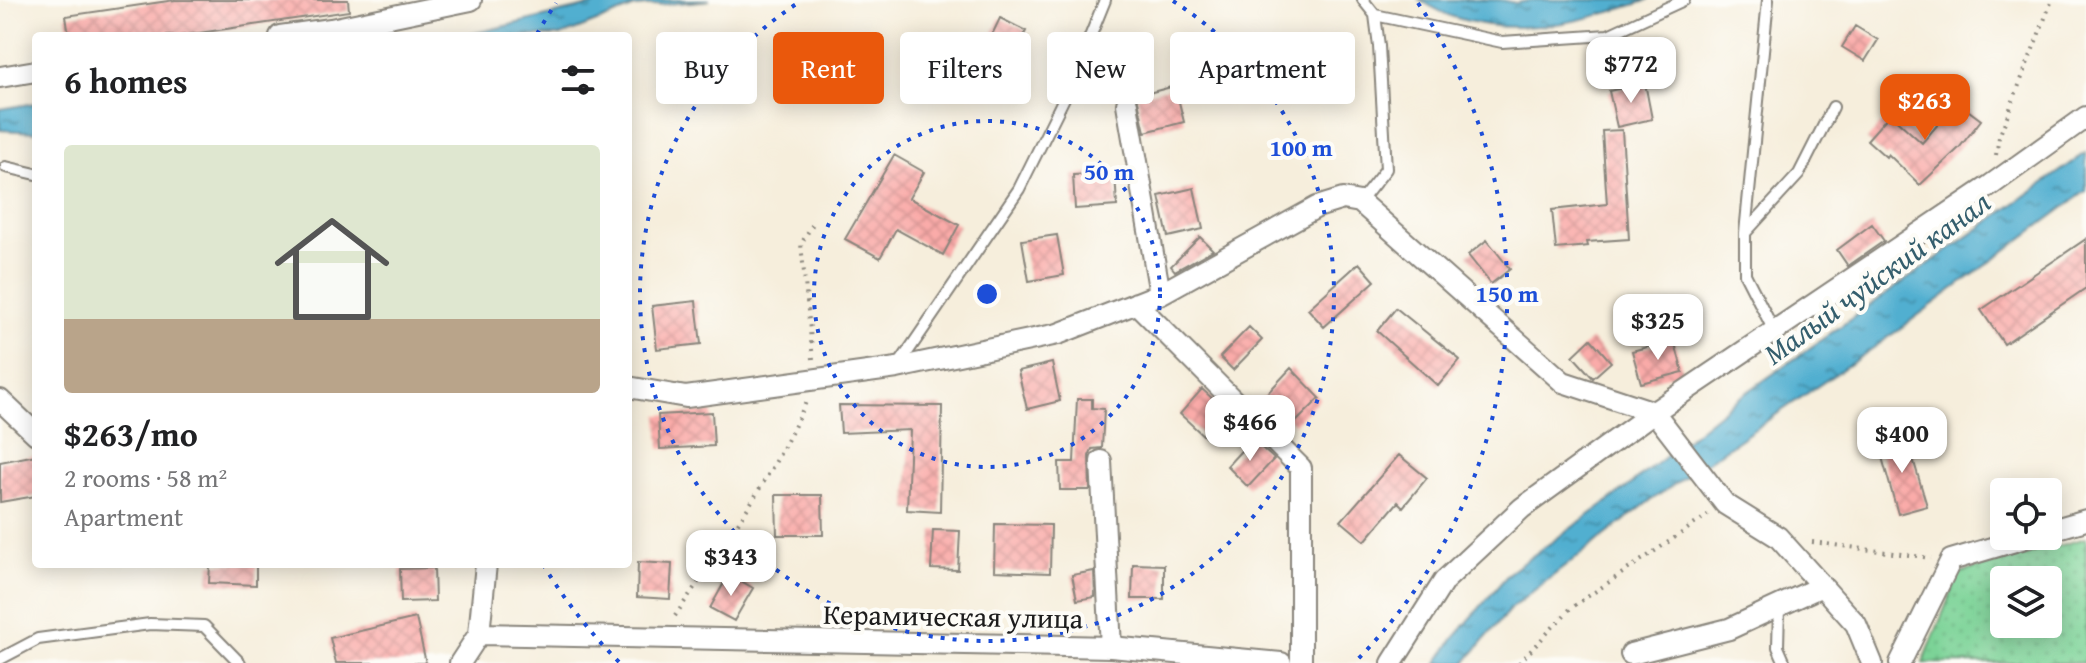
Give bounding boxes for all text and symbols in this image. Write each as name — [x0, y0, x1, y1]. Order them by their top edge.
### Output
chip: Buy — [656, 32, 757, 104]
chip: Rent — [773, 32, 884, 104]
chip: Filters — [900, 32, 1031, 104]
chip: New — [1047, 32, 1154, 104]
chip: Apartment — [1170, 32, 1355, 104]
pin: $772 — [1584, 37, 1678, 105]
text: $772 — [1604, 43, 1658, 82]
text: 6 homes — [64, 56, 188, 105]
icon: filters — [556, 58, 600, 102]
pin: $263 — [1878, 74, 1972, 142]
text: $263 — [1898, 80, 1952, 119]
text: 100 m — [1269, 130, 1333, 165]
text: 50 m — [1084, 154, 1135, 189]
water label: Малый чуйский канал — [1754, 180, 1999, 375]
icon: home — [260, 197, 404, 341]
text: 150 m — [1475, 276, 1539, 311]
centre of rings — [973, 280, 1001, 308]
pin: $325 — [1611, 294, 1705, 362]
text: $325 — [1631, 300, 1685, 339]
pin: $466 — [1203, 395, 1297, 463]
text: $466 — [1223, 401, 1277, 440]
pin: $400 — [1855, 407, 1949, 475]
text: $263/mo — [64, 409, 198, 458]
text: $400 — [1875, 413, 1929, 452]
text: 2 rooms · 58 m² — [64, 458, 227, 497]
map controls — [1990, 478, 2062, 638]
button: locate — [1990, 478, 2062, 550]
text: Apartment — [64, 497, 183, 536]
pin: $343 — [684, 530, 778, 598]
text: $343 — [704, 536, 758, 575]
button: layers — [1990, 566, 2062, 638]
street label: Керамическая улица — [823, 593, 1084, 638]

